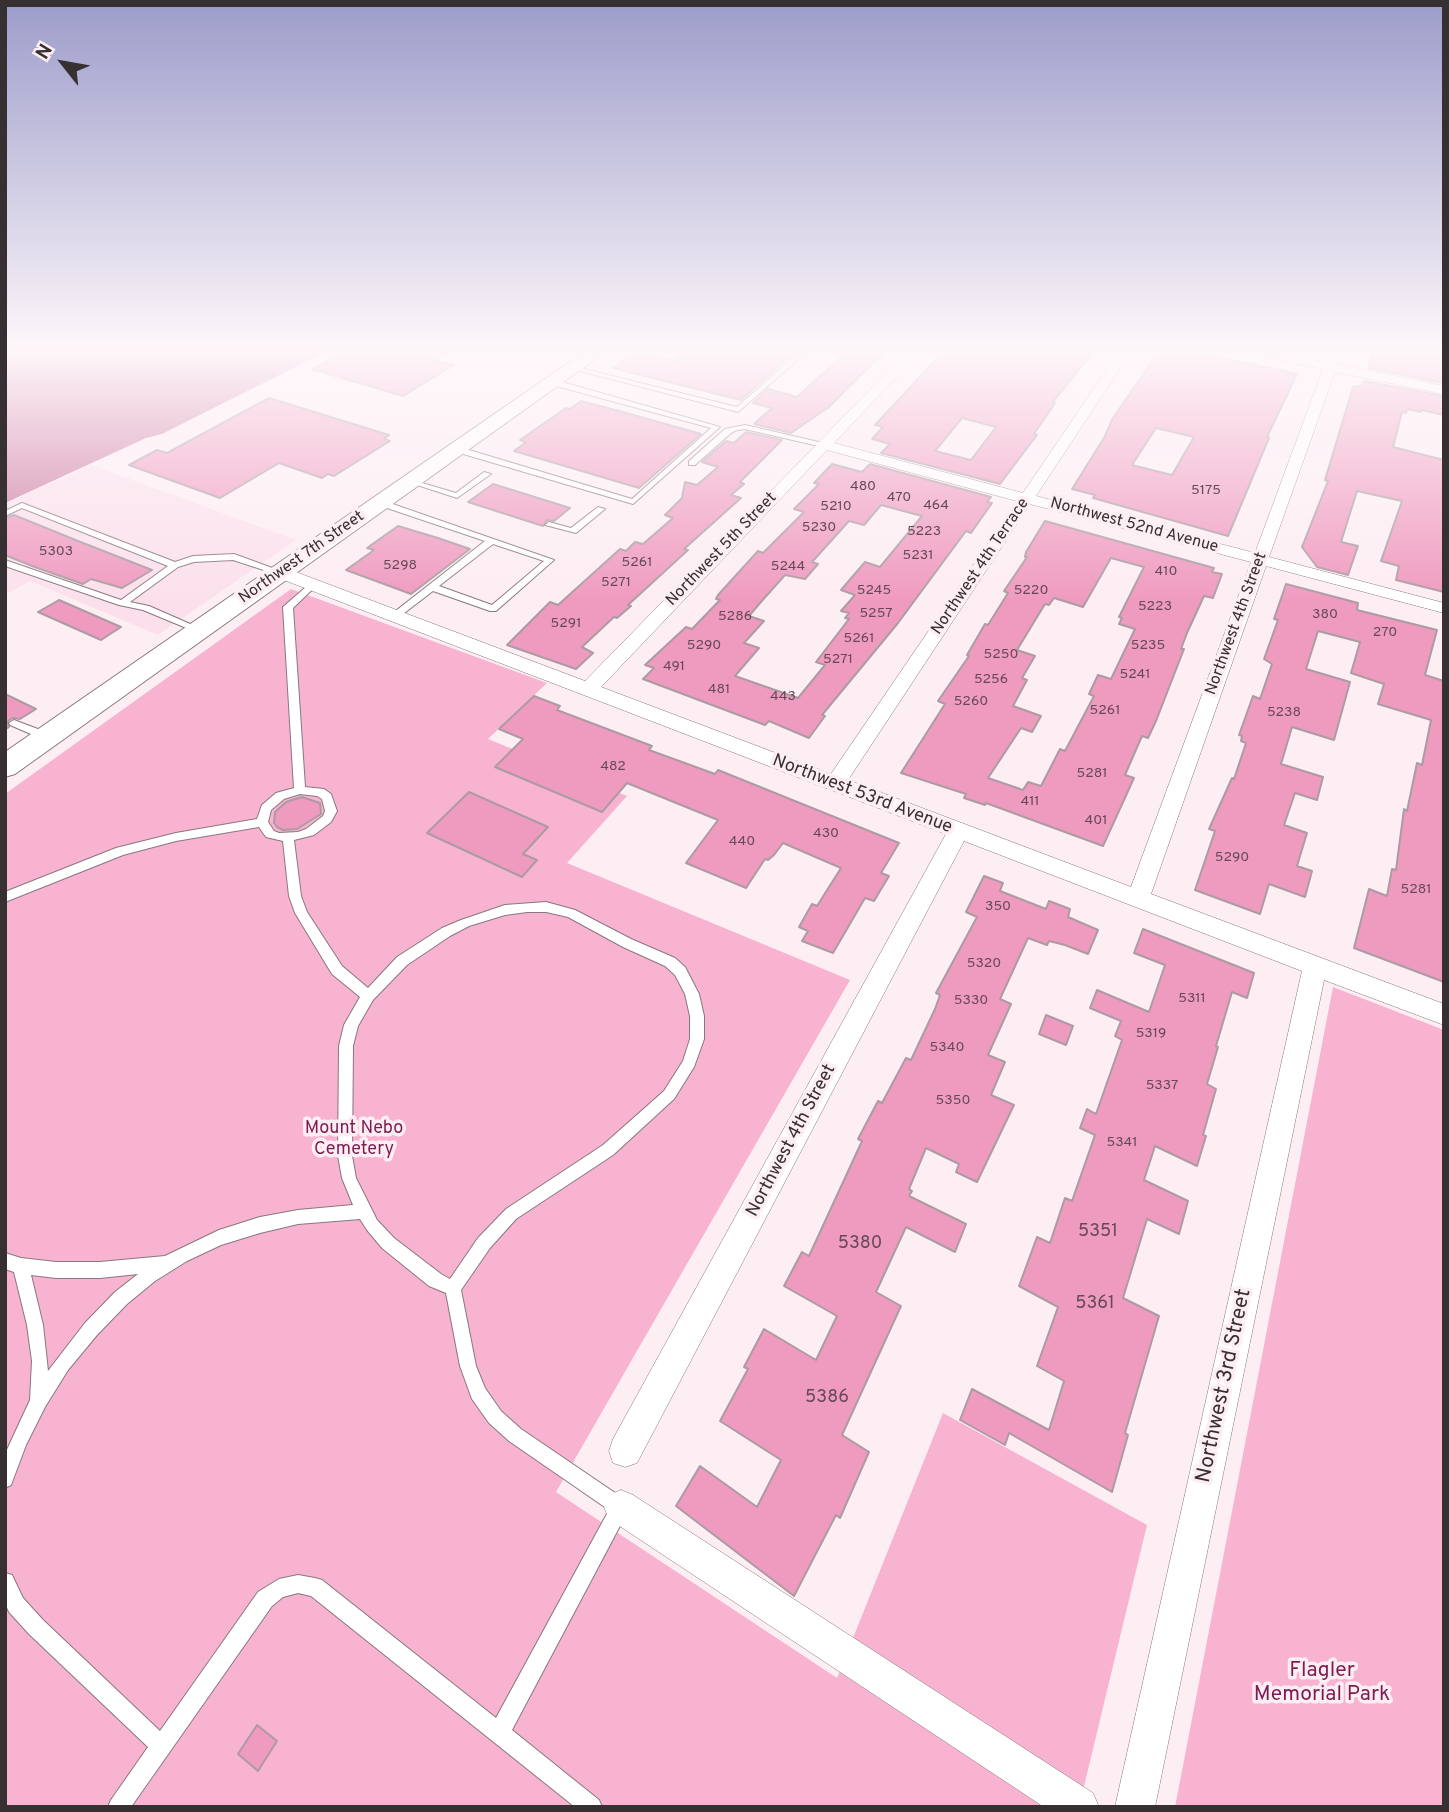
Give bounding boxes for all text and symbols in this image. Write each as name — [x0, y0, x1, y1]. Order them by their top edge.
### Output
north arrow — [28, 28, 98, 98]
text: N — [31, 40, 59, 64]
house number: 480 — [850, 479, 876, 495]
house number: 5175 — [1191, 483, 1221, 499]
street label: Northwest 5th Street — [663, 489, 781, 611]
house number: 470 — [887, 490, 911, 506]
street label: Northwest 52nd Avenue — [1048, 494, 1220, 558]
street label: Northwest 4th Terrace — [928, 495, 1034, 639]
house number: 464 — [923, 498, 949, 514]
house number: 5210 — [820, 499, 852, 515]
street label: Northwest 7th Street — [236, 508, 368, 608]
house number: 5230 — [802, 520, 836, 536]
house number: 5223 — [907, 524, 941, 540]
house number: 5303 — [39, 544, 73, 560]
house number: 5231 — [903, 548, 933, 564]
street label: Northwest 4th Street — [1202, 550, 1272, 698]
house number: 5261 — [622, 555, 652, 571]
house number: 5298 — [383, 558, 417, 574]
house number: 5244 — [771, 559, 805, 575]
house number: 410 — [1155, 564, 1177, 580]
house number: 5271 — [601, 575, 631, 591]
house number: 5245 — [857, 583, 891, 599]
house number: 5220 — [1014, 583, 1048, 599]
house number: 5223 — [1138, 599, 1172, 615]
house number: 5257 — [859, 606, 893, 622]
house number: 380 — [1312, 607, 1338, 623]
house number: 5286 — [718, 609, 752, 625]
house number: 5291 — [551, 616, 581, 632]
house number: 270 — [1373, 625, 1397, 641]
house number: 5261 — [844, 631, 874, 647]
house number: 5290 — [687, 638, 721, 654]
house number: 5235 — [1131, 638, 1165, 654]
house number: 5250 — [984, 647, 1018, 663]
house number: 5271 — [823, 652, 853, 668]
house number: 491 — [663, 659, 685, 675]
house number: 5241 — [1120, 667, 1150, 683]
house number: 5256 — [974, 672, 1008, 688]
house number: 481 — [708, 682, 730, 698]
house number: 443 — [770, 689, 796, 705]
house number: 5260 — [954, 694, 988, 710]
house number: 5261 — [1090, 703, 1120, 719]
house number: 5238 — [1267, 705, 1301, 721]
street label: Northwest 53rd Avenue — [769, 751, 955, 839]
house number: 482 — [600, 759, 626, 775]
house number: 5281 — [1077, 766, 1107, 782]
house number: 411 — [1020, 794, 1040, 810]
house number: 401 — [1085, 813, 1107, 829]
house number: 430 — [813, 826, 839, 842]
house number: 440 — [729, 834, 755, 850]
house number: 5290 — [1215, 850, 1249, 866]
house number: 5281 — [1401, 882, 1431, 898]
house number: 350 — [985, 899, 1011, 915]
house number: 5320 — [967, 956, 1001, 972]
house number: 5311 — [1178, 991, 1206, 1007]
house number: 5330 — [954, 993, 988, 1009]
house number: 5319 — [1136, 1026, 1166, 1042]
house number: 5340 — [930, 1040, 964, 1056]
street label: Northwest 4th Street — [743, 1061, 841, 1221]
house number: 5337 — [1146, 1078, 1178, 1094]
house number: 5350 — [936, 1093, 970, 1109]
park label: Mount Nebo Cemetery — [305, 1118, 403, 1160]
house number: 5341 — [1106, 1135, 1138, 1151]
house number: 5351 — [1078, 1221, 1118, 1243]
house number: 5380 — [838, 1233, 882, 1255]
street label: Northwest 3rd Street — [1192, 1287, 1258, 1485]
house number: 5361 — [1075, 1293, 1115, 1315]
house number: 5386 — [805, 1387, 849, 1409]
park label: Flagler Memorial Park — [1254, 1659, 1390, 1709]

